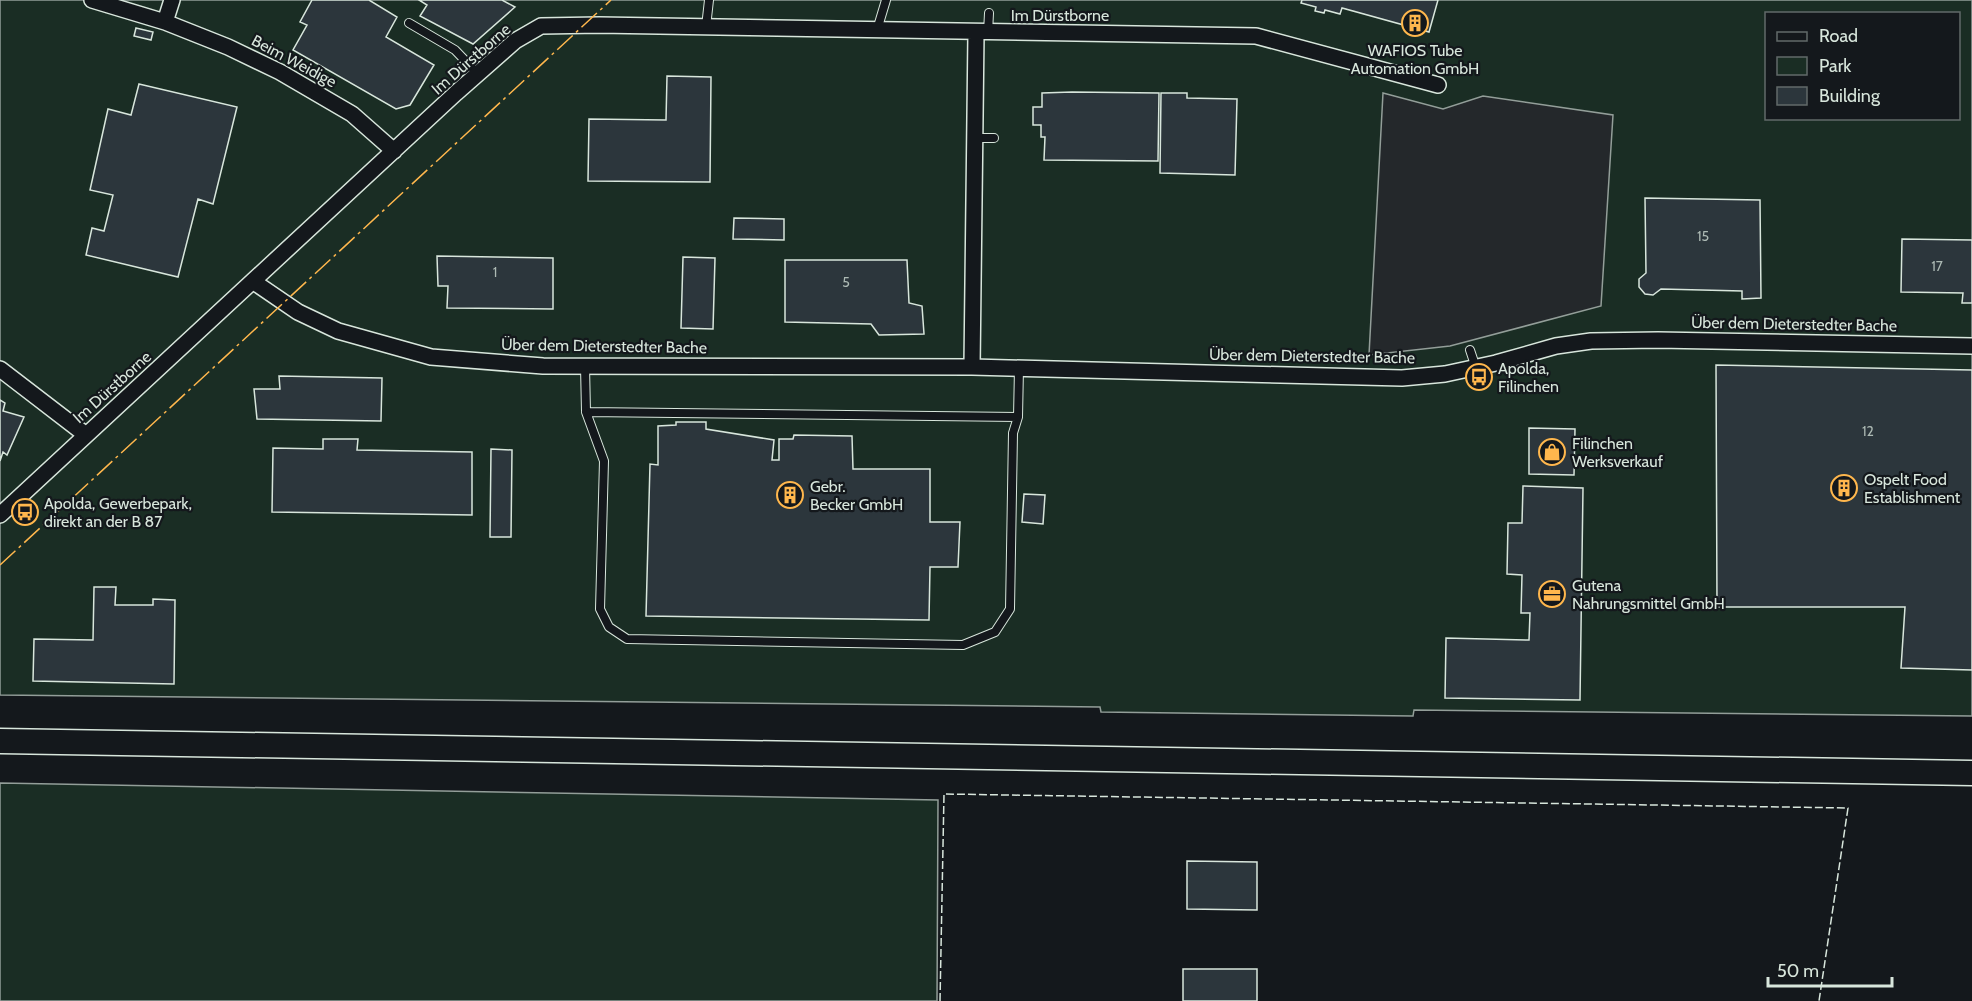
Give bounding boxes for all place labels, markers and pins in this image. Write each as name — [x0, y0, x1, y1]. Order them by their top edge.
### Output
building icon: WAFIOS Tube Automation GmbH — [1400, 8, 1430, 38]
place label: WAFIOS Tube Automation GmbH — [1351, 41, 1479, 78]
place label: Apolda, Filinchen — [1498, 359, 1559, 396]
bus stop icon: Apolda, Filinchen — [1464, 362, 1494, 392]
place label: Filinchen Werksverkauf — [1572, 434, 1664, 471]
shop icon: Filinchen Werksverkauf — [1537, 437, 1567, 467]
place label: Ospelt Food Establishment — [1864, 470, 1961, 507]
building icon: Ospelt Food Establishment — [1829, 473, 1859, 503]
place label: Gebr. Becker GmbH — [810, 477, 903, 514]
building icon: Gebr. Becker GmbH — [775, 480, 805, 510]
place label: Apolda, Gewerbepark, direkt an der B 87 — [44, 494, 192, 531]
bus stop icon: Apolda, Gewerbepark, direkt an der B 87 — [10, 497, 40, 527]
place label: Gutena Nahrungsmittel GmbH — [1572, 576, 1725, 613]
office icon: Gutena Nahrungsmittel GmbH — [1537, 579, 1567, 609]

